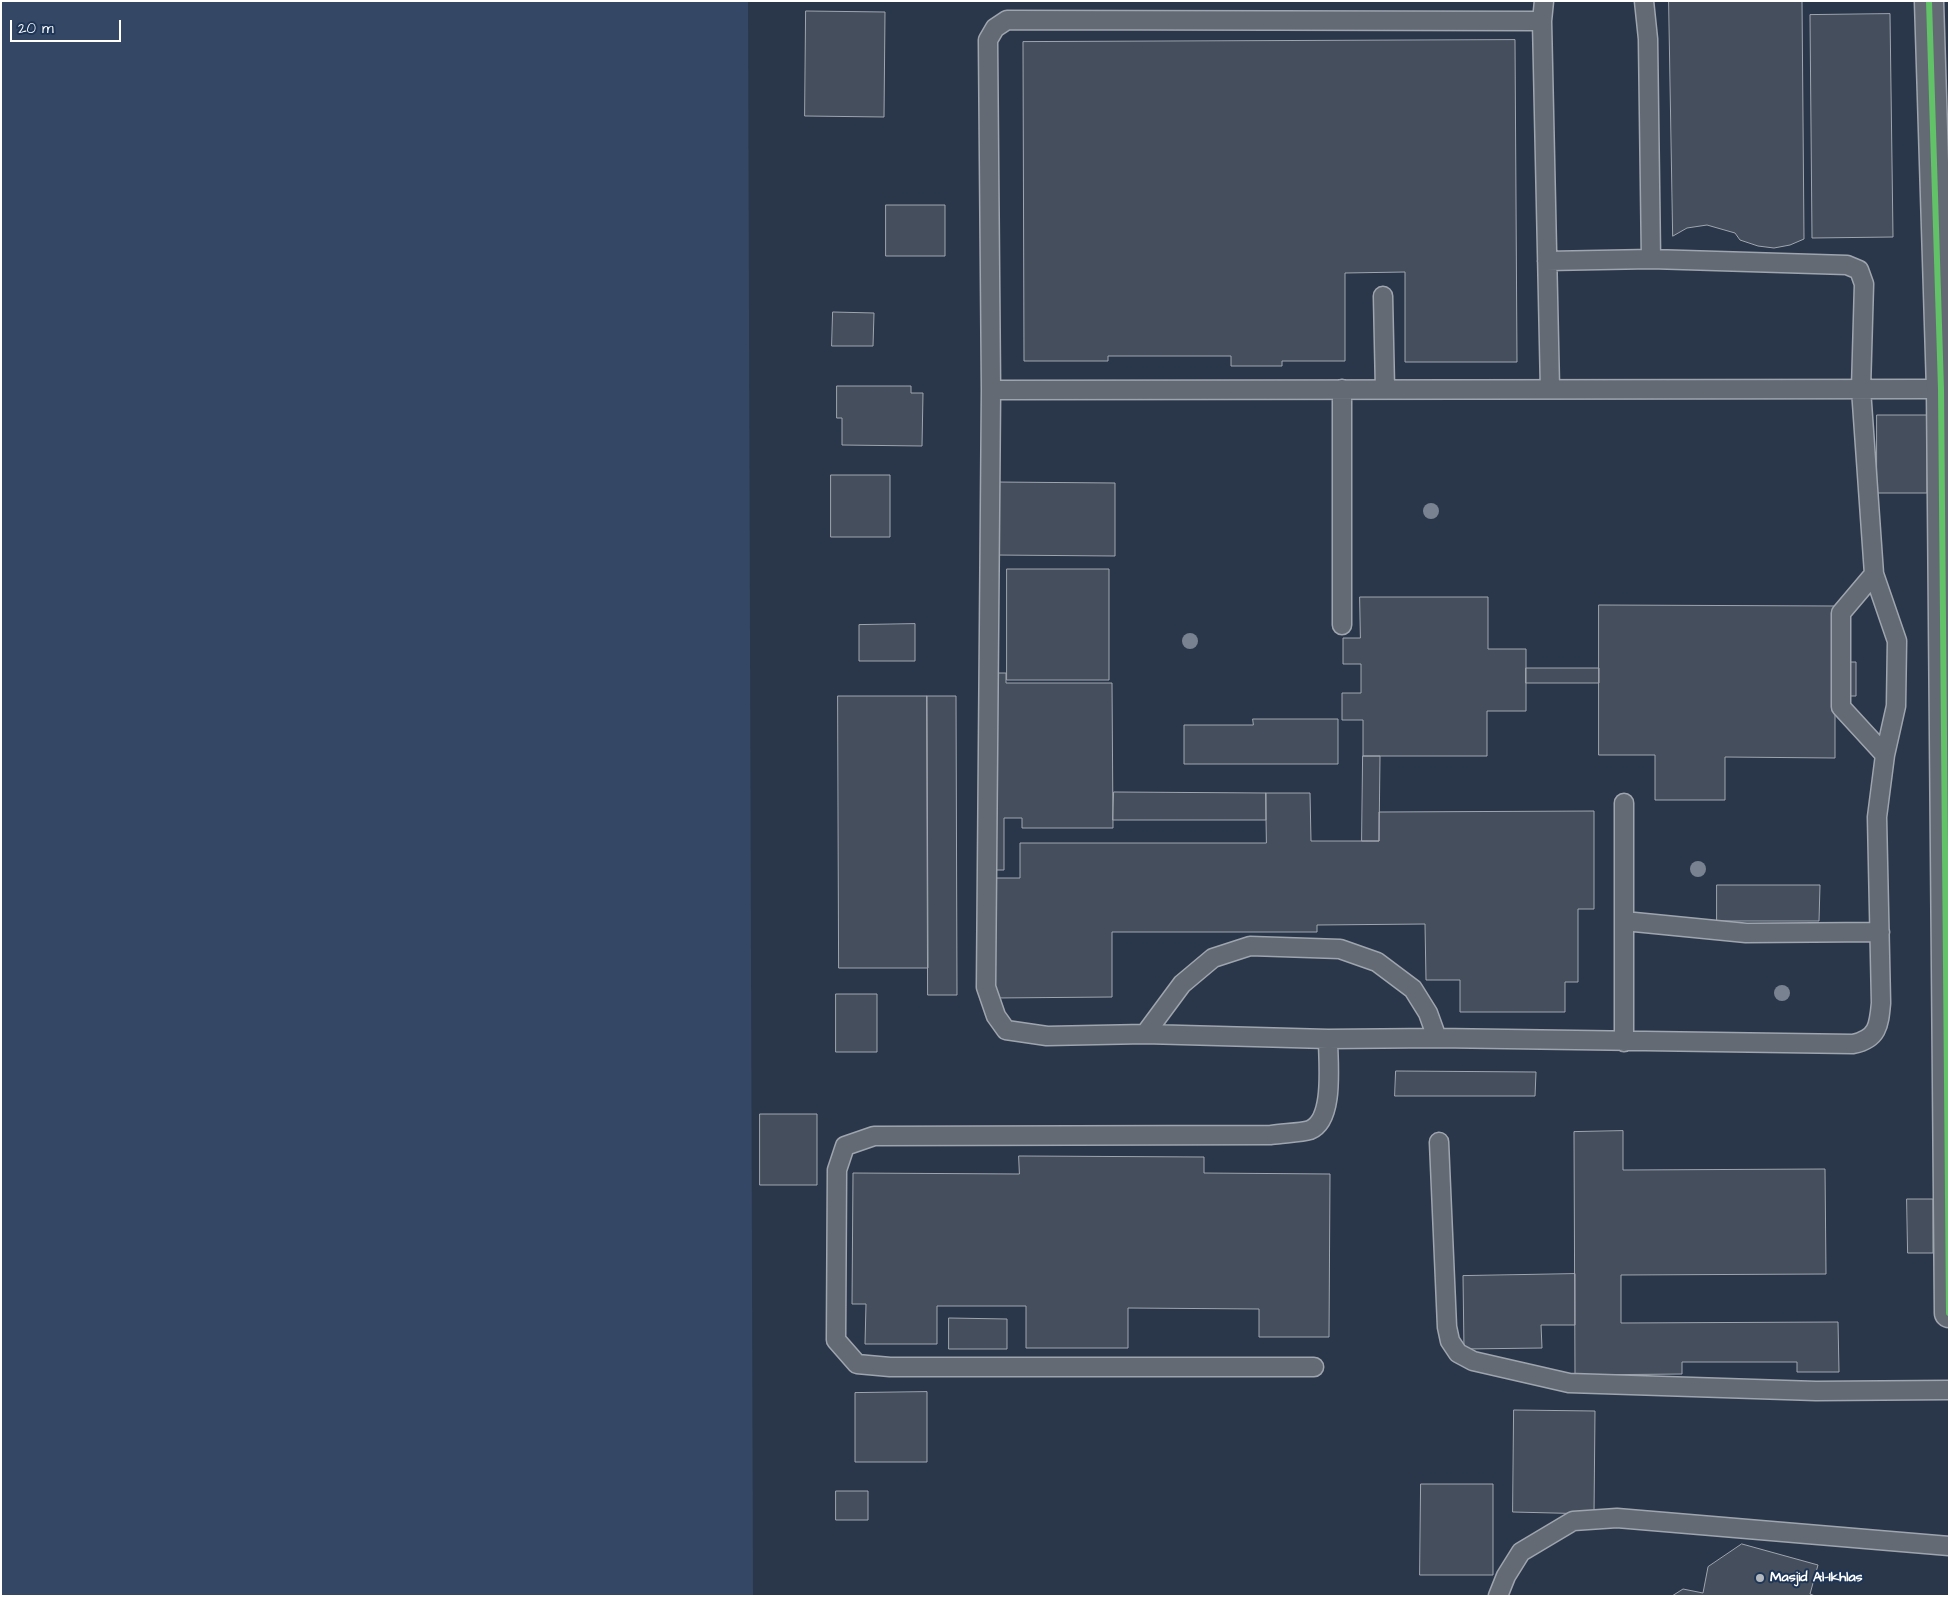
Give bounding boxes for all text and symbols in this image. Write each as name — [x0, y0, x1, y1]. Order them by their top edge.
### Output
scale bar — [12, 10, 124, 42]
text: 20 m — [18, 18, 54, 39]
place label: Masjid Al-Ikhlas — [1770, 1570, 1863, 1586]
marker: Masjid Al-Ikhlas — [1754, 1572, 1766, 1584]

